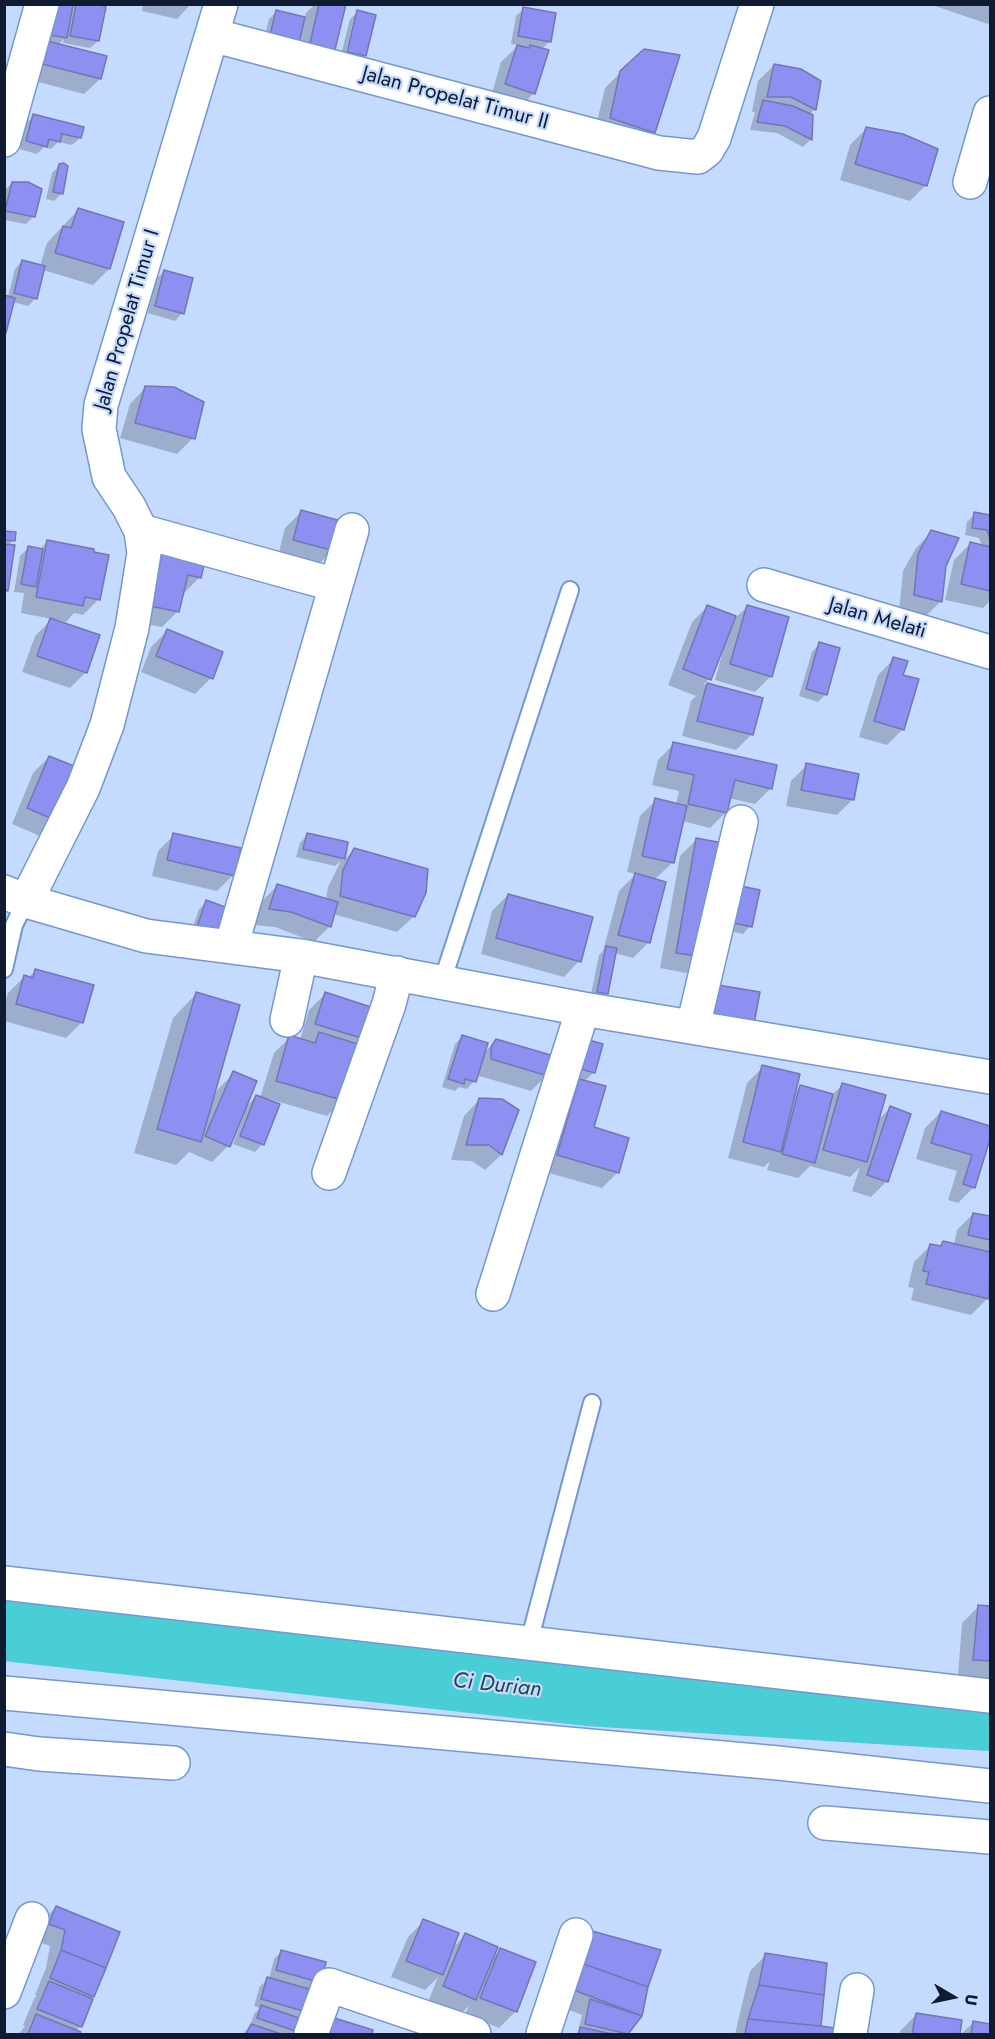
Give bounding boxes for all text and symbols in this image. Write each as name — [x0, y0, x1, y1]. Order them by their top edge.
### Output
street label: Jalan Propelat Timur II — [359, 62, 551, 136]
street label: Jalan Propelat Timur I — [90, 227, 166, 413]
street label: Jalan Melati — [825, 593, 929, 645]
water label: Ci Durian — [451, 1668, 543, 1704]
north arrow — [923, 1967, 983, 2027]
text: U — [959, 1993, 984, 2007]

